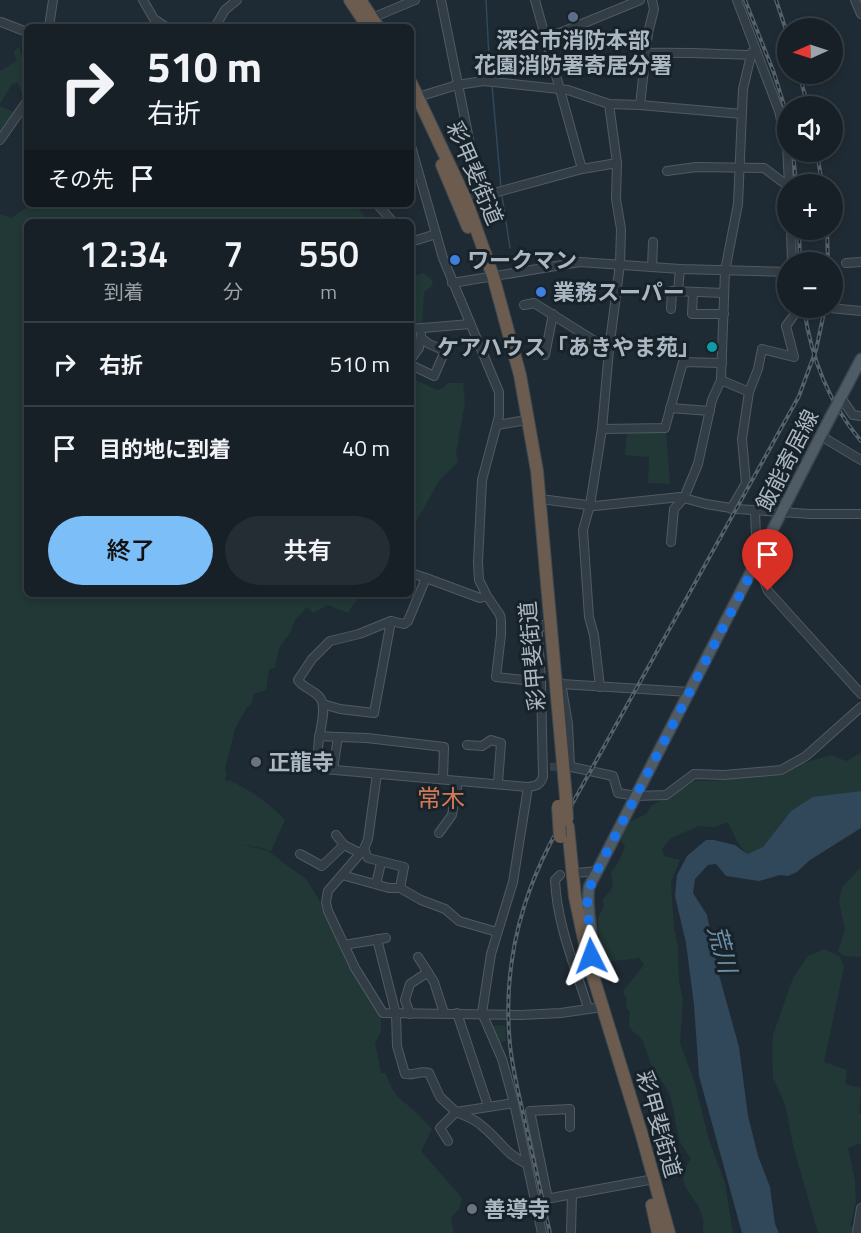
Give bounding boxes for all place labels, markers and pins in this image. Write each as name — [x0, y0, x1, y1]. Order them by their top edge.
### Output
marker: 深谷市消防本部 花園消防署寄居分署 — [566, 10, 580, 24]
place label: 深谷市消防本部 花園消防署寄居分署 — [474, 23, 672, 82]
place label: ワークマン — [467, 243, 577, 277]
marker: ワークマン — [448, 253, 462, 267]
place label: 業務スーパー — [553, 275, 685, 309]
marker: 業務スーパー — [534, 285, 548, 299]
place label: ケアハウス「あきやま苑」 — [437, 330, 700, 364]
marker: ケアハウス「あきやま苑」 — [705, 340, 719, 354]
pin — [742, 529, 793, 591]
place label: 正龍寺 — [268, 745, 334, 779]
marker: 正龍寺 — [249, 755, 263, 769]
place label: 善導寺 — [484, 1192, 550, 1226]
marker: 善導寺 — [465, 1202, 479, 1216]

